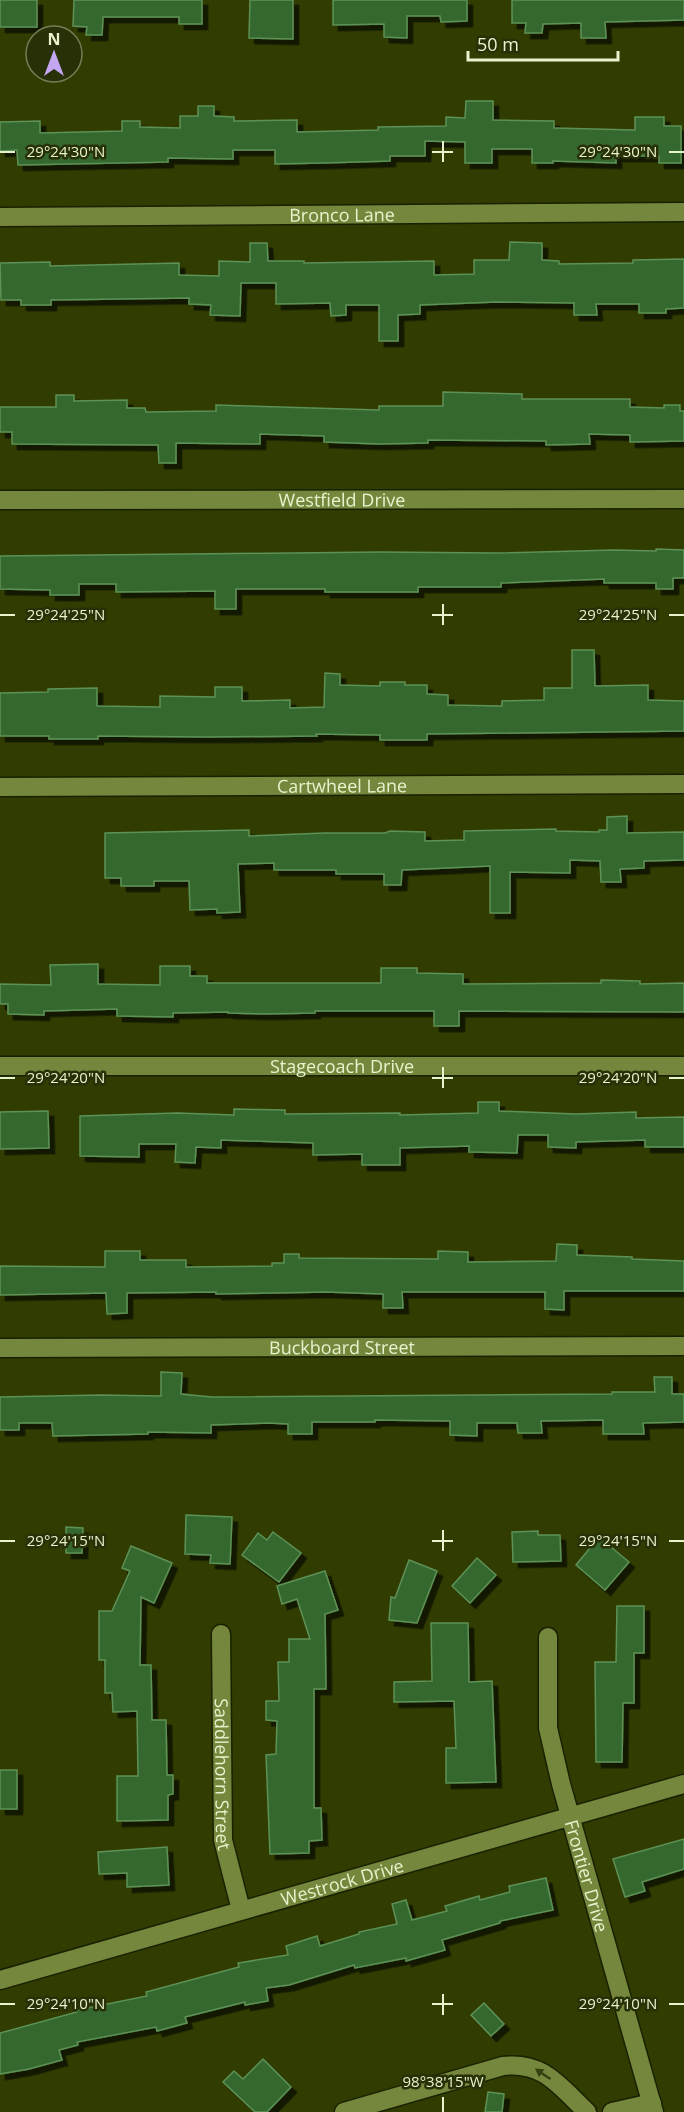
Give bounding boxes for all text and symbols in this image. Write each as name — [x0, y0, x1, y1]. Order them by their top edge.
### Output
north arrow — [24, 24, 84, 84]
scale bar — [468, 24, 618, 62]
text: N — [47, 28, 61, 50]
text: 50 m — [477, 32, 519, 56]
text: 29°24'30"N — [27, 141, 105, 161]
text: 29°24'30"N — [579, 141, 657, 161]
street label: Bronco Lane — [289, 202, 395, 227]
street label: Westfield Drive — [279, 487, 405, 512]
text: 29°24'25"N — [27, 604, 105, 624]
text: 29°24'25"N — [579, 604, 657, 624]
street label: Cartwheel Lane — [277, 773, 407, 798]
street label: Stagecoach Drive — [270, 1054, 414, 1078]
text: 29°24'20"N — [27, 1067, 105, 1087]
text: 29°24'20"N — [579, 1067, 657, 1087]
street label: Buckboard Street — [269, 1335, 415, 1359]
text: 29°24'15"N — [27, 1530, 105, 1550]
text: 29°24'15"N — [579, 1530, 657, 1550]
street label: Saddlehorn Street — [210, 1698, 237, 1853]
street label: Frontier Drive — [560, 1817, 614, 1935]
street label: Westrock Drive — [278, 1853, 406, 1911]
text: 29°24'10"N — [27, 1993, 105, 2013]
text: 29°24'10"N — [579, 1993, 657, 2013]
one-way arrow — [536, 2068, 552, 2080]
text: 98°38'15"W — [403, 2071, 484, 2091]

